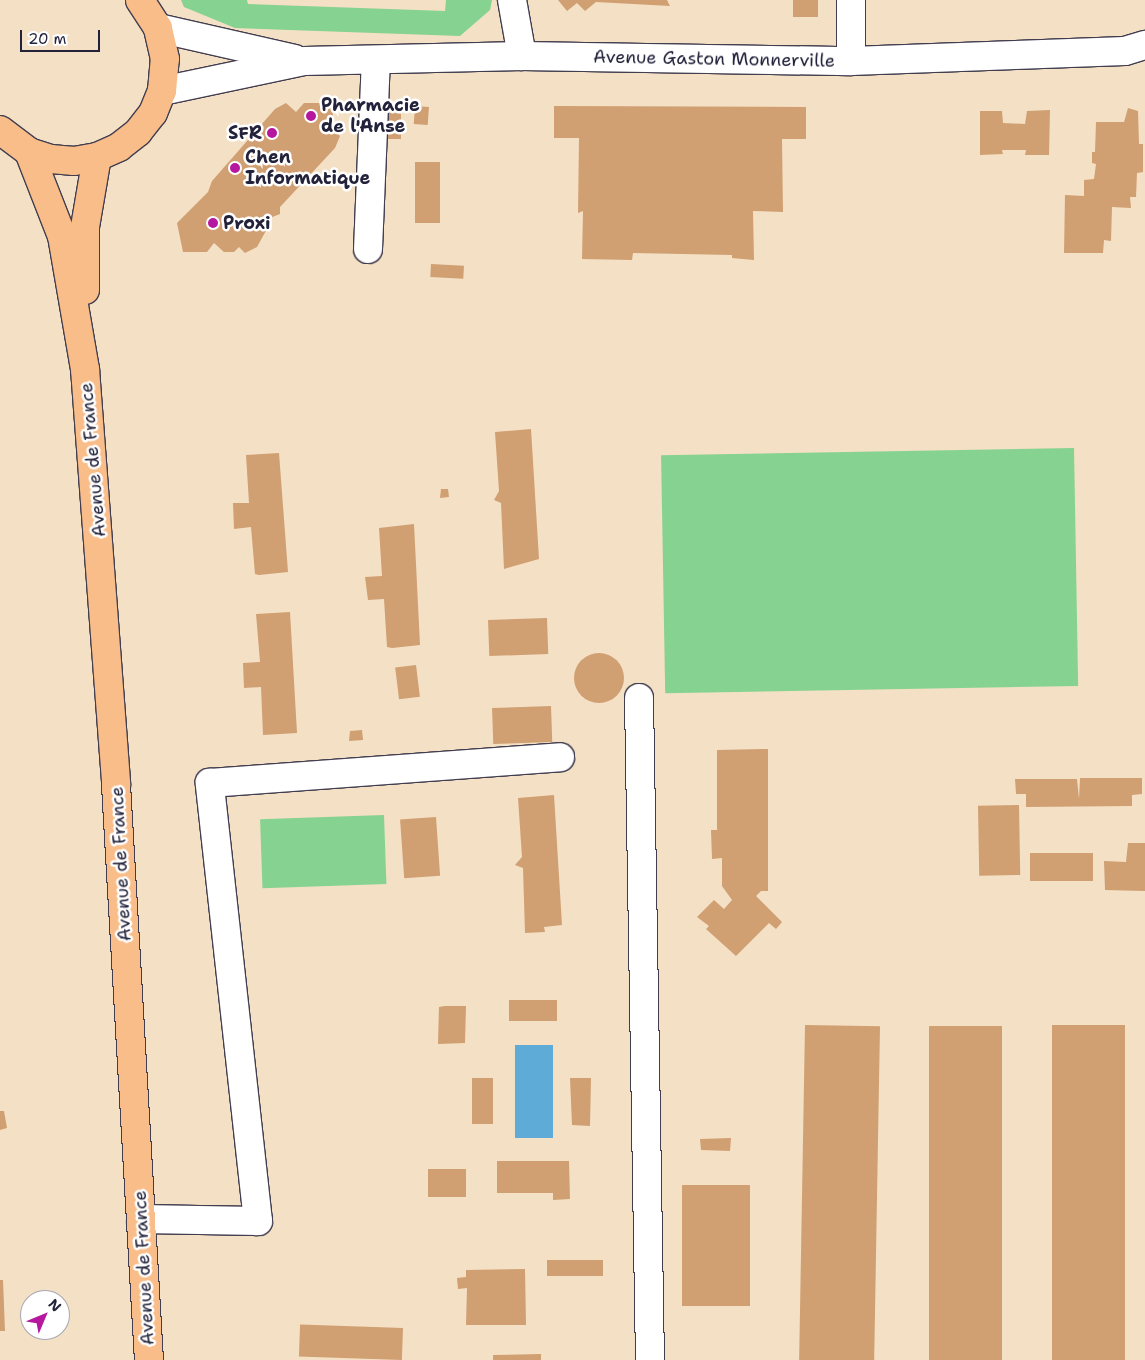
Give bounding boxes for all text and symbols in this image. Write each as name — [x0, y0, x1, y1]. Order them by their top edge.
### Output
scale bar — [22, 20, 102, 52]
text: 20 m — [28, 29, 67, 49]
street label: Avenue Gaston Monnerville — [593, 46, 835, 72]
place label: Pharmacie de l'Anse — [321, 95, 420, 138]
marker: Pharmacie de l'Anse — [305, 110, 317, 122]
place label: SFR — [228, 122, 262, 144]
marker: SFR — [266, 127, 278, 139]
place label: Chen Informatique — [245, 147, 370, 190]
marker: Chen Informatique — [229, 162, 241, 174]
place label: Proxi — [223, 212, 271, 234]
marker: Proxi — [207, 217, 219, 229]
street label: Avenue de France — [75, 382, 111, 538]
street label: Avenue de France — [106, 786, 136, 942]
street label: Avenue de France — [129, 1190, 159, 1346]
north arrow — [20, 1290, 70, 1340]
text: N — [45, 1295, 65, 1315]

